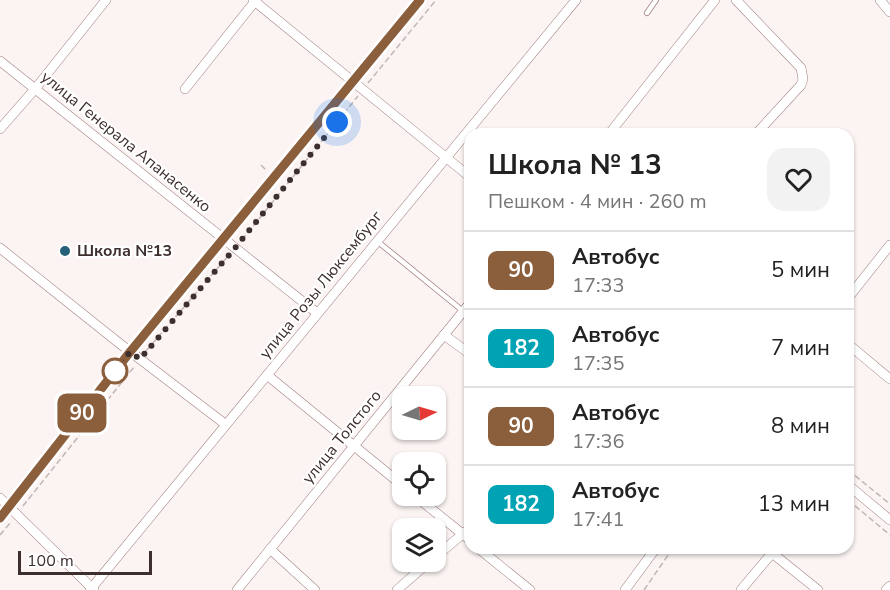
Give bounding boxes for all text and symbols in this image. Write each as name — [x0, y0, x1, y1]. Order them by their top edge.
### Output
street label: улица Генерала Апанасенко — [36, 66, 216, 218]
your location — [322, 107, 352, 137]
text: Школа № 13 — [488, 146, 662, 184]
button: heart — [767, 148, 830, 211]
text: Пешком · 4 мин · 260 m — [488, 188, 707, 215]
street label: улица Розы Люксембург — [254, 206, 388, 364]
place label: Школа №13 — [77, 240, 172, 262]
text: Автобус — [572, 242, 660, 272]
marker: Школа №13 — [58, 244, 72, 258]
text: 5 мин — [771, 255, 830, 285]
text: 90 — [508, 256, 534, 284]
text: 17:33 — [572, 272, 625, 299]
text: Автобус — [572, 320, 660, 350]
text: 7 мин — [771, 333, 830, 363]
text: 182 — [502, 334, 540, 362]
text: 17:35 — [572, 350, 625, 377]
unlabelled marker — [102, 358, 128, 384]
street label: улица Толстого — [297, 385, 387, 489]
north arrow — [392, 386, 446, 440]
map controls — [392, 386, 446, 572]
line badge: 90 — [55, 394, 109, 432]
text: Автобус — [572, 398, 660, 428]
text: 90 — [69, 399, 95, 427]
text: 8 мин — [771, 411, 830, 441]
text: 90 — [508, 412, 534, 440]
text: 17:36 — [572, 428, 625, 455]
button: locate — [392, 452, 446, 506]
text: Автобус — [572, 476, 660, 506]
text: 13 мин — [758, 489, 830, 519]
text: 182 — [502, 490, 540, 518]
text: 17:41 — [572, 506, 625, 533]
button: layers — [392, 518, 446, 572]
scale bar — [18, 548, 152, 576]
text: 100 m — [27, 550, 74, 572]

